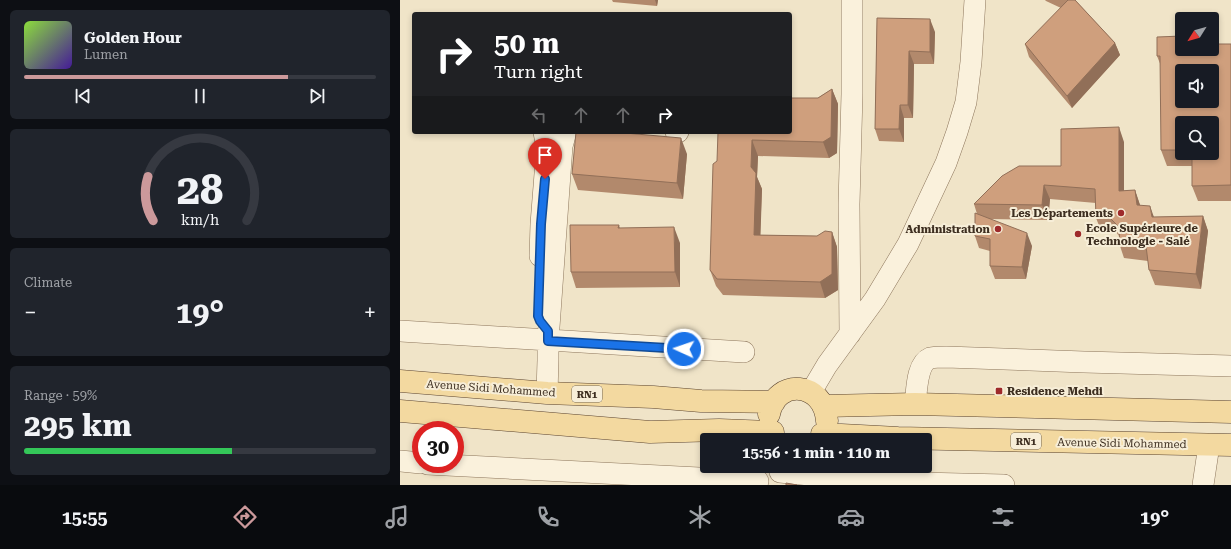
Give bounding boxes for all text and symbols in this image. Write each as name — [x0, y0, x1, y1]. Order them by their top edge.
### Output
north arrow — [1175, 12, 1219, 56]
map controls — [1175, 12, 1219, 160]
text: 50 m — [494, 27, 559, 60]
icon: right — [428, 28, 480, 80]
text: Golden Hour — [84, 29, 182, 47]
text: Lumen — [84, 47, 128, 62]
text: Turn right — [494, 61, 582, 82]
button: sound — [1175, 64, 1219, 108]
icon: previous — [72, 85, 94, 107]
icon: pause — [189, 85, 211, 107]
icon: next — [306, 85, 328, 107]
icon: left — [528, 104, 550, 126]
icon: ahead — [570, 104, 592, 126]
icon: ahead — [612, 104, 634, 126]
icon: right — [654, 104, 676, 126]
button: search — [1175, 116, 1219, 160]
pin — [528, 138, 562, 179]
icon: arrive — [534, 144, 556, 166]
text: 28 — [177, 165, 223, 214]
place label: Les Départements — [1011, 207, 1113, 220]
marker: Les Départements — [1116, 208, 1126, 218]
text: km/h — [181, 212, 219, 228]
place label: Ecole Supérieure de Technologie - Salé — [1086, 222, 1198, 248]
place label: Administration — [906, 223, 991, 236]
marker: Administration — [993, 224, 1003, 234]
marker: Ecole Supérieure de Technologie - Salé — [1073, 229, 1083, 239]
text: Climate — [24, 275, 72, 290]
text: 19° — [176, 295, 224, 330]
text: − — [24, 300, 36, 325]
text: + — [364, 300, 376, 325]
position arrow — [663, 328, 705, 370]
street label: Avenue Sidi Mohammed — [426, 378, 556, 399]
place label: Residence Mehdi — [1007, 385, 1103, 398]
road number: RN1 — [572, 386, 602, 402]
marker: Residence Mehdi — [994, 386, 1004, 396]
text: Range · 59% — [24, 388, 97, 403]
text: 295 km — [24, 408, 132, 443]
speed limit sign: 30 — [412, 421, 464, 473]
road number: RN1 — [1011, 433, 1041, 449]
street label: Avenue Sidi Mohammed — [1057, 436, 1187, 451]
text: 15:56 · 1 min · 110 m — [742, 444, 890, 462]
icon: directions — [231, 503, 259, 531]
icon: music — [383, 503, 411, 531]
icon: phone — [534, 503, 562, 531]
icon: climate — [686, 503, 714, 531]
icon: car — [837, 503, 865, 531]
icon: filters — [989, 503, 1017, 531]
text: 15:55 — [62, 507, 108, 528]
text: 19° — [1140, 507, 1169, 528]

